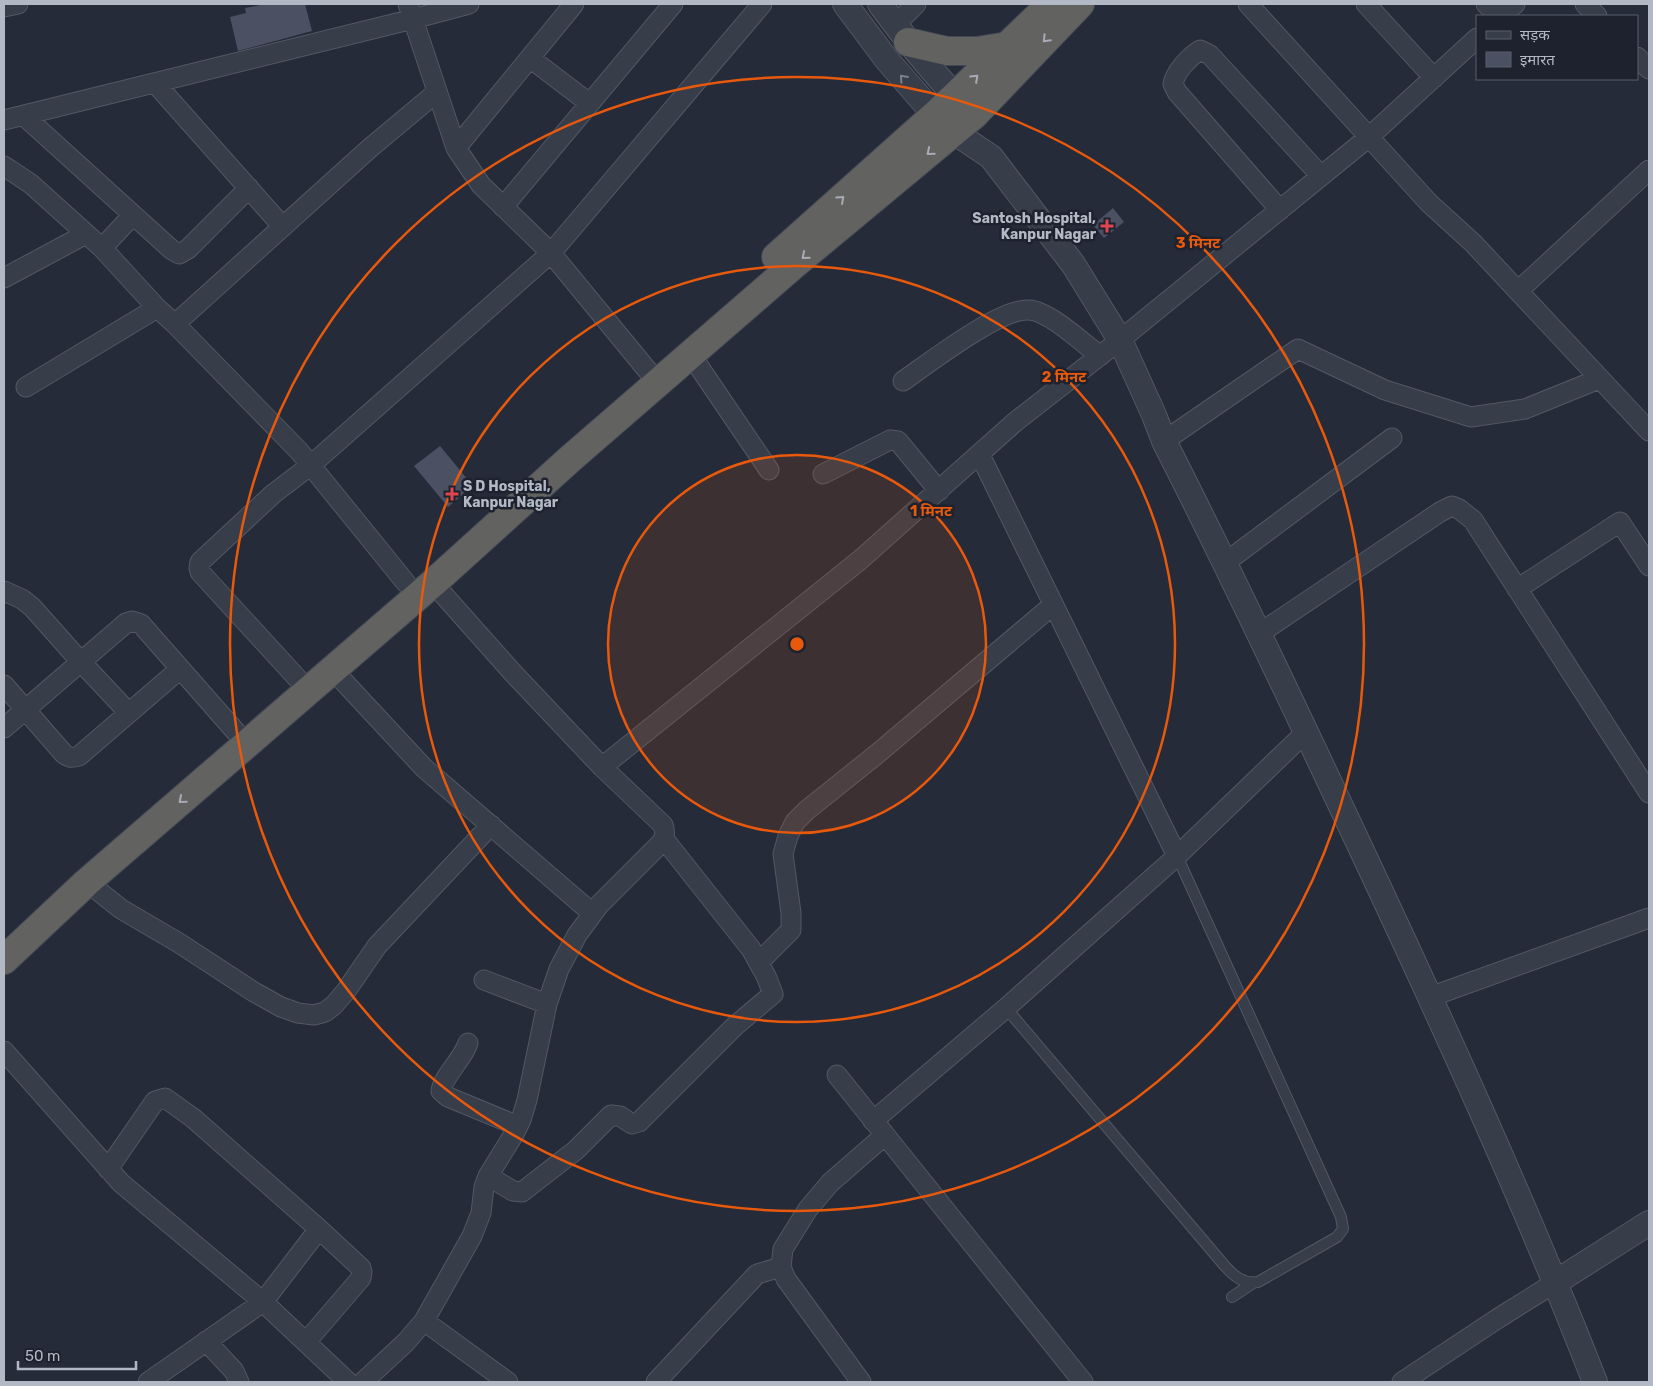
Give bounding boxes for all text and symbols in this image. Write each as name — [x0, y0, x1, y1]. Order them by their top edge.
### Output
legend — [1476, 15, 1638, 80]
text: सड़क — [1520, 26, 1550, 44]
one-way arrow — [1043, 33, 1052, 42]
text: इमारत — [1520, 51, 1555, 69]
one-way arrow — [900, 75, 909, 84]
one-way arrow — [969, 75, 978, 84]
one-way arrow — [927, 147, 936, 155]
one-way arrow — [836, 195, 845, 204]
place label: Santosh Hospital, Kanpur Nagar — [972, 210, 1097, 243]
marker: Santosh Hospital, Kanpur Nagar — [1100, 219, 1114, 233]
text: 3 मिनट — [1176, 234, 1221, 252]
one-way arrow — [802, 251, 811, 259]
text: 2 मिनट — [1042, 368, 1087, 386]
place label: S D Hospital, Kanpur Nagar — [463, 478, 559, 511]
marker: S D Hospital, Kanpur Nagar — [445, 487, 459, 501]
text: 1 मिनट — [910, 502, 953, 520]
centre of rings — [788, 635, 806, 653]
one-way arrow — [178, 795, 187, 804]
scale bar — [18, 1338, 135, 1370]
text: 50 m — [25, 1347, 60, 1365]

